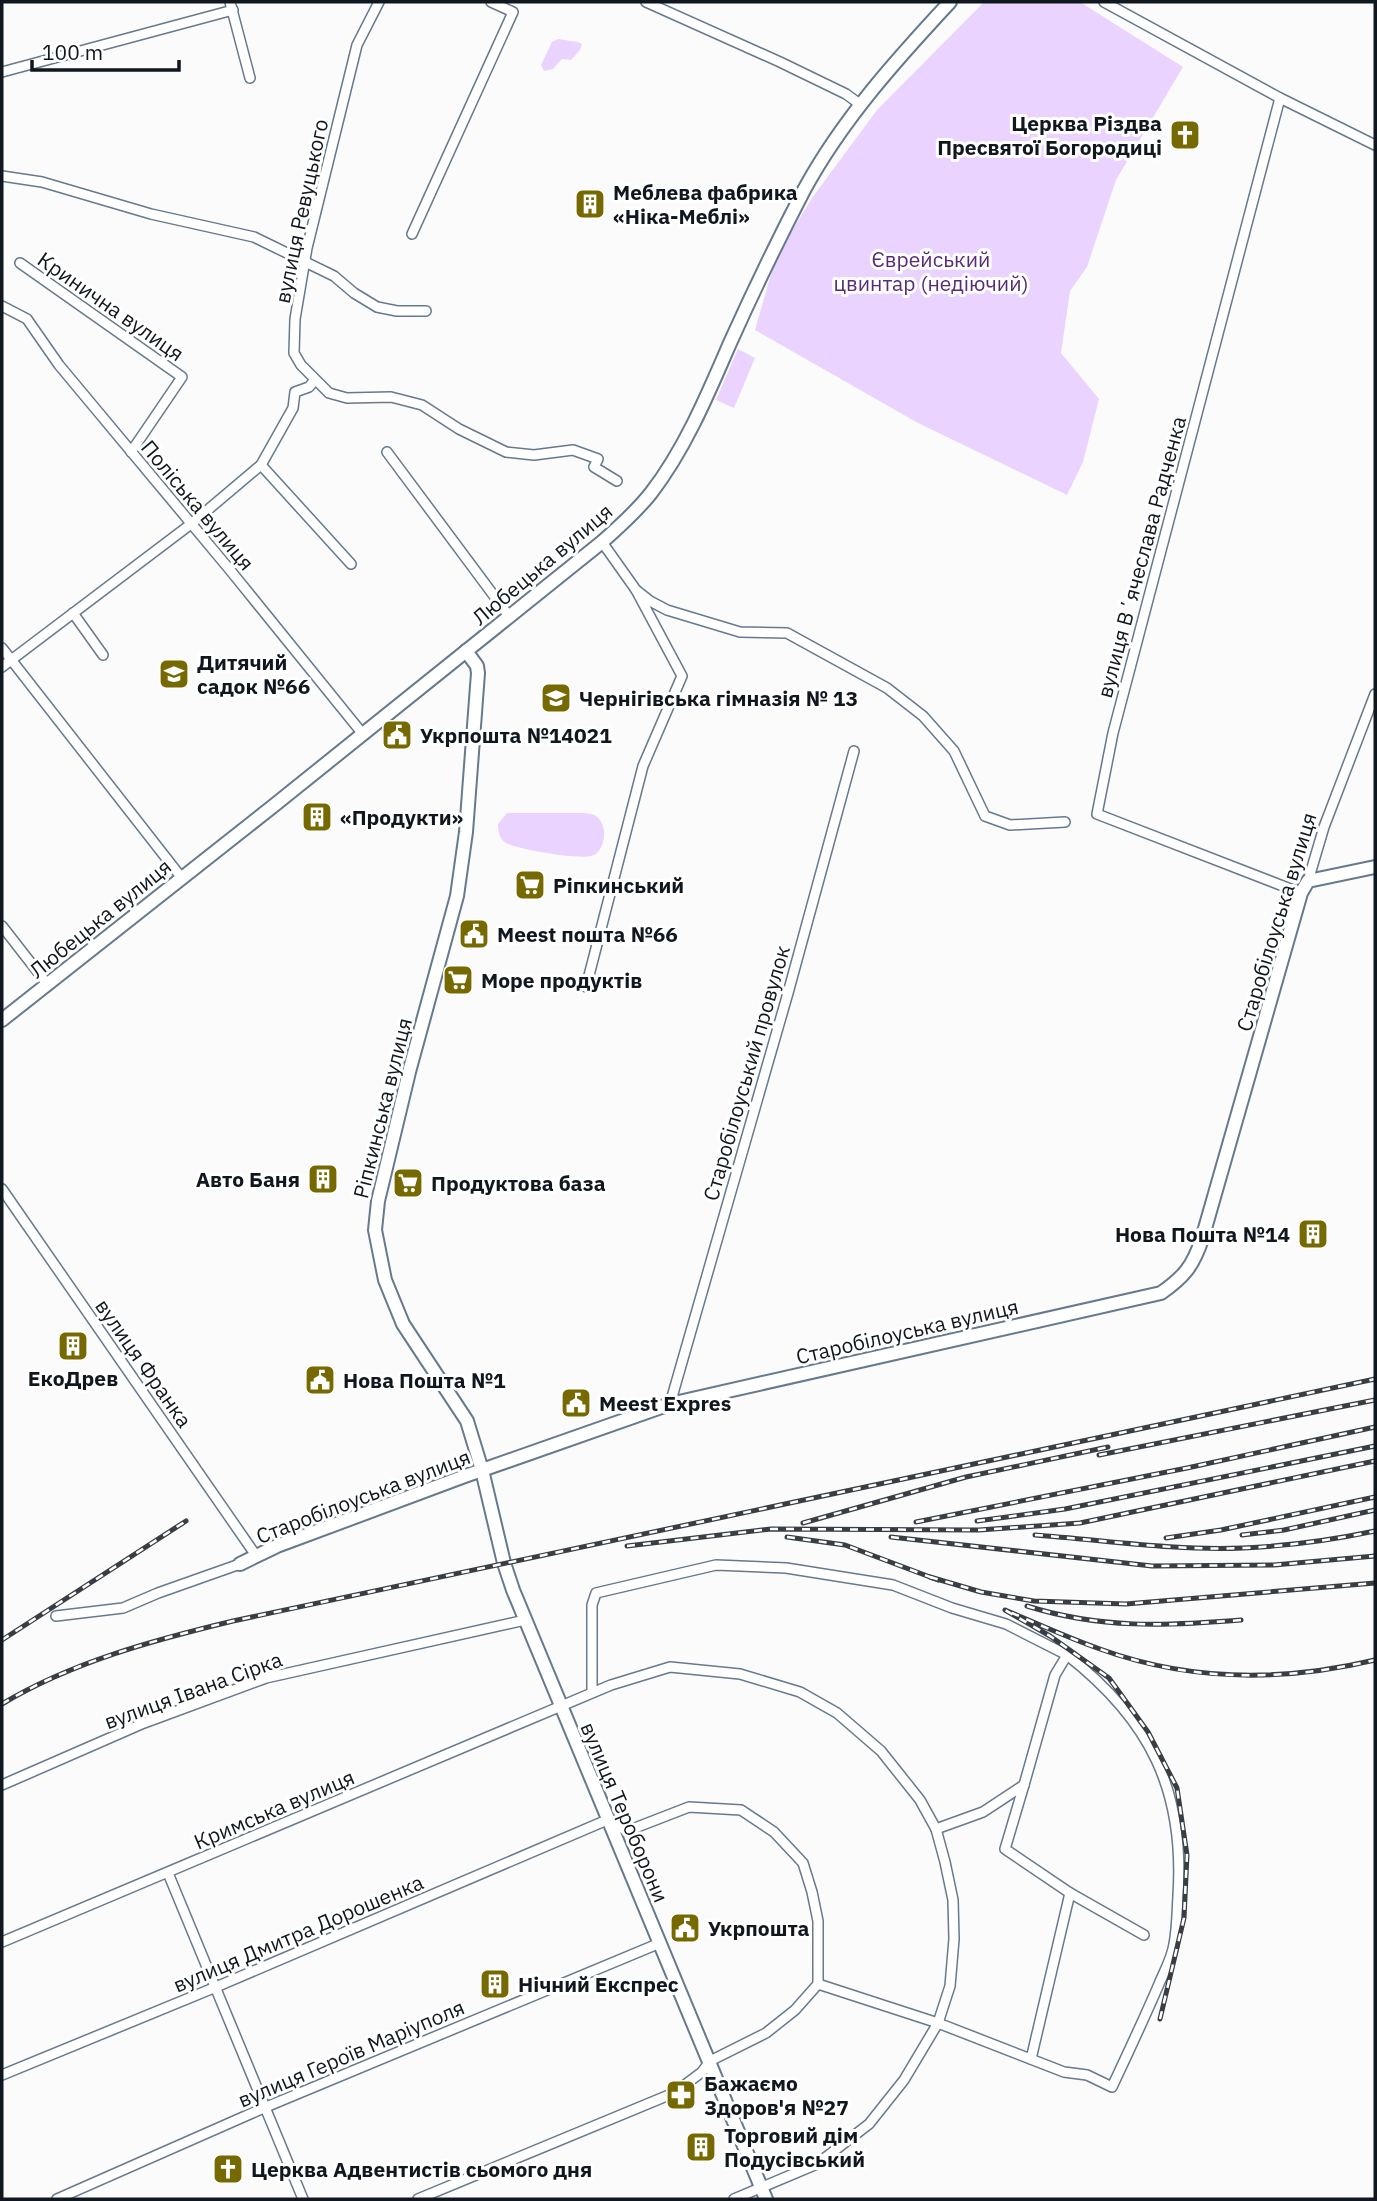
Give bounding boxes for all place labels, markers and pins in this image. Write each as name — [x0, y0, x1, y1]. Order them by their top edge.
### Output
place label: Церква Різдва Пресвятої Богородиці — [937, 109, 1162, 161]
church icon: Церква Різдва Пресвятої Богородиці — [1168, 118, 1202, 152]
place label: Меблева фабрика «Ніка-Меблі» — [613, 178, 798, 230]
building icon: Меблева фабрика «Ніка-Меблі» — [573, 187, 607, 221]
place label: Дитячий садок №66 — [197, 648, 310, 700]
school or university icon: Дитячий садок №66 — [157, 657, 191, 691]
school or university icon: Чернігівська гімназія № 13 — [539, 681, 573, 715]
place label: Чернігівська гімназія № 13 — [579, 684, 858, 712]
public building icon: Укрпошта №14021 — [380, 718, 414, 752]
place label: Укрпошта №14021 — [420, 721, 612, 749]
building icon: «Продукти» — [300, 800, 334, 834]
place label: «Продукти» — [340, 803, 463, 831]
supermarket icon: Ріпкинський — [513, 868, 547, 902]
place label: Ріпкинський — [553, 871, 684, 899]
public building icon: Meest пошта №66 — [457, 917, 491, 951]
place label: Meest пошта №66 — [497, 920, 678, 948]
supermarket icon: Море продуктів — [441, 963, 475, 997]
place label: Море продуктів — [481, 966, 642, 994]
building icon: Авто Баня — [306, 1162, 340, 1196]
place label: Авто Баня — [196, 1165, 300, 1193]
supermarket icon: Продуктова база — [391, 1166, 425, 1200]
place label: Продуктова база — [431, 1169, 606, 1197]
building icon: Нова Пошта №14 — [1296, 1217, 1330, 1251]
place label: Нова Пошта №14 — [1115, 1220, 1290, 1248]
building icon: ЕкоДрев — [56, 1329, 90, 1363]
public building icon: Нова Пошта №1 — [303, 1363, 337, 1397]
place label: ЕкоДрев — [28, 1364, 118, 1392]
place label: Нова Пошта №1 — [343, 1366, 506, 1394]
public building icon: Meest Expres — [559, 1386, 593, 1420]
place label: Meest Expres — [599, 1389, 731, 1417]
public building icon: Укрпошта — [668, 1911, 702, 1945]
place label: Укрпошта — [708, 1914, 810, 1942]
building icon: Нічний Експрес — [478, 1967, 512, 2001]
place label: Нічний Експрес — [518, 1970, 679, 1998]
place label: Бажаємо Здоров'я №27 — [704, 2069, 849, 2121]
pharmacy icon: Бажаємо Здоров'я №27 — [664, 2078, 698, 2112]
place label: Торговий дім Подусівський — [724, 2121, 865, 2173]
building icon: Торговий дім Подусівський — [684, 2130, 718, 2164]
church icon: Церква Адвентистів сьомого дня — [211, 2152, 245, 2186]
place label: Церква Адвентистів сьомого дня — [251, 2155, 592, 2183]

